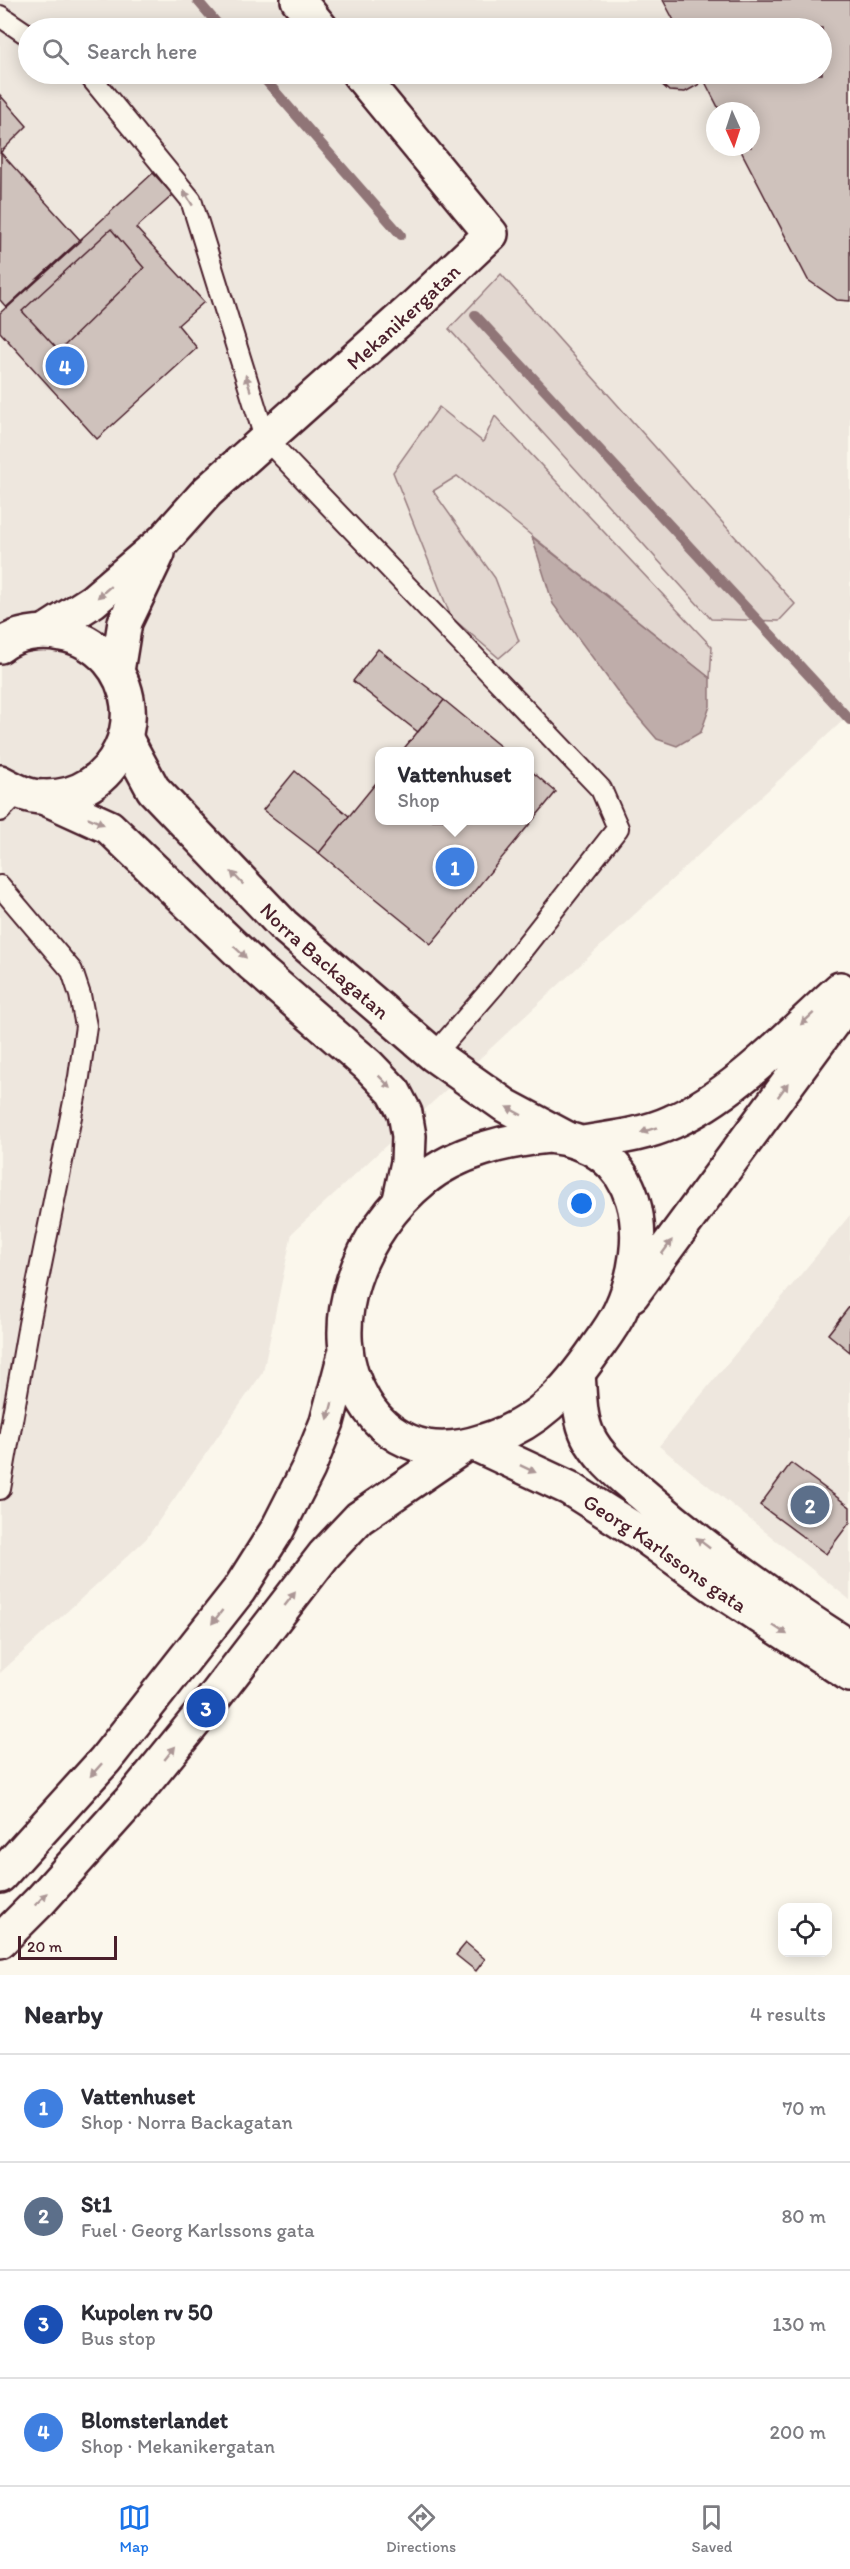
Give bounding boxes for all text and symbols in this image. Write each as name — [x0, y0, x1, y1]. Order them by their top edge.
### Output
search box — [18, 18, 832, 84]
icon: search — [39, 35, 72, 68]
text: Search here — [87, 38, 197, 65]
north arrow — [706, 102, 760, 156]
one-way arrow — [182, 189, 193, 206]
street label: Mekanikergatan — [341, 258, 465, 374]
pin: 4 — [46, 344, 84, 388]
one-way arrow — [243, 374, 252, 392]
one-way arrow — [97, 585, 112, 598]
popup — [375, 747, 534, 825]
text: Vattenhuset — [397, 761, 512, 788]
text: Shop — [397, 788, 440, 812]
one-way arrow — [88, 817, 105, 826]
pin: 1 — [436, 844, 474, 890]
one-way arrow — [230, 871, 244, 886]
street label: Norra Backagatan — [255, 897, 395, 1024]
one-way arrow — [232, 945, 247, 959]
one-way arrow — [800, 1011, 814, 1025]
one-way arrow — [377, 1075, 391, 1089]
one-way arrow — [776, 1083, 788, 1098]
one-way arrow — [506, 1106, 523, 1116]
one-way arrow — [640, 1126, 658, 1135]
your location — [567, 1189, 596, 1218]
one-way arrow — [661, 1240, 673, 1256]
one-way arrow — [325, 1402, 334, 1420]
one-way arrow — [519, 1464, 536, 1473]
pin: 2 — [790, 1482, 830, 1528]
street label: Georg Karlssons gata — [579, 1488, 752, 1617]
one-way arrow — [695, 1537, 710, 1549]
one-way arrow — [283, 1591, 296, 1607]
one-way arrow — [212, 1610, 224, 1625]
one-way arrow — [772, 1624, 789, 1635]
pin: 3 — [186, 1686, 226, 1730]
one-way arrow — [163, 1745, 175, 1760]
one-way arrow — [89, 1763, 103, 1778]
one-way arrow — [34, 1892, 48, 1907]
map controls — [778, 1903, 832, 1957]
button: locate — [778, 1903, 832, 1957]
scale bar — [18, 1933, 117, 1960]
text: 20 m — [27, 1937, 62, 1956]
text: Nearby — [24, 1998, 103, 2030]
text: 4 results — [750, 2002, 826, 2026]
text: Vattenhuset — [81, 2083, 195, 2110]
text: 1 — [39, 2096, 48, 2120]
text: 70 m — [782, 2096, 826, 2120]
text: Shop · Norra Backagatan — [81, 2110, 293, 2134]
text: St1 — [81, 2191, 112, 2218]
text: 2 — [38, 2204, 49, 2228]
text: 80 m — [781, 2204, 826, 2228]
text: Fuel · Georg Karlssons gata — [81, 2218, 315, 2242]
text: Kupolen rv 50 — [81, 2299, 213, 2326]
text: 3 — [38, 2312, 49, 2336]
text: 130 m — [772, 2312, 826, 2336]
text: Bus stop — [81, 2326, 156, 2350]
text: Blomsterlandet — [81, 2407, 228, 2434]
text: 4 — [37, 2420, 50, 2444]
text: 200 m — [770, 2420, 826, 2444]
text: Shop · Mekanikergatan — [81, 2434, 275, 2458]
tab: Map — [118, 2501, 151, 2556]
tab: Directions — [386, 2501, 456, 2556]
tab: Saved — [692, 2501, 732, 2556]

